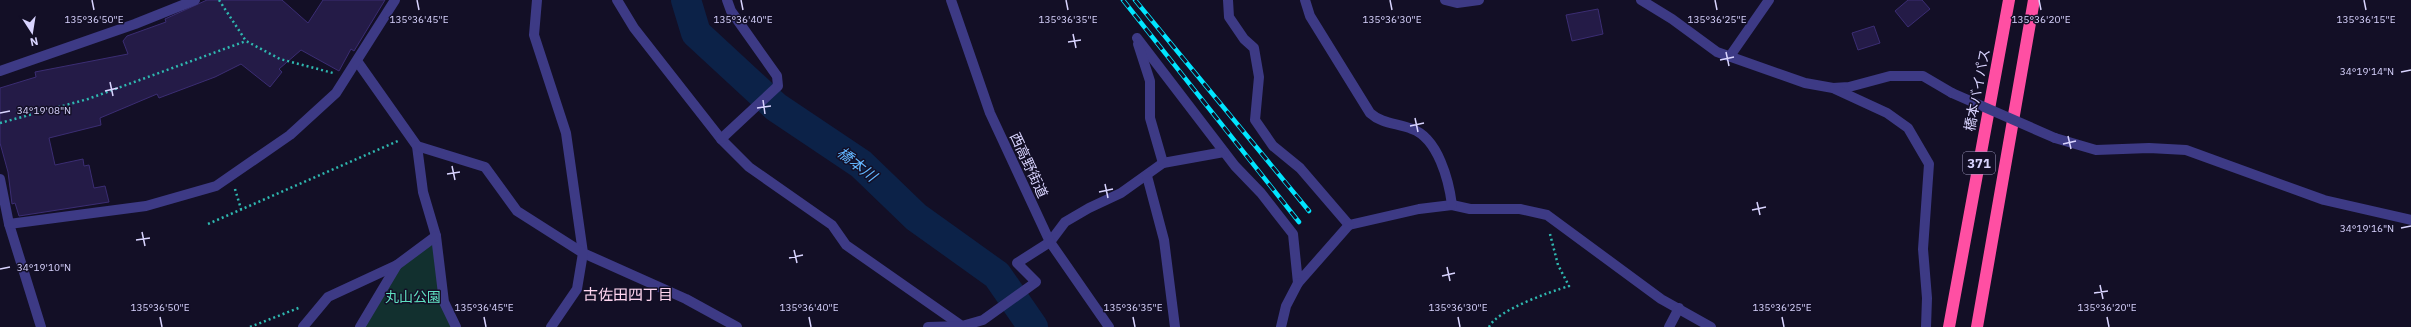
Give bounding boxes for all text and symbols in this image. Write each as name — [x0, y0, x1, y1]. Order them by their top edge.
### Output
north arrow — [12, 12, 52, 52]
text: 135°36'50"E — [64, 13, 124, 26]
text: 135°36'45"E — [389, 13, 449, 26]
text: 135°36'40"E — [713, 13, 773, 26]
text: 135°36'35"E — [1038, 13, 1098, 26]
text: 135°36'30"E — [1362, 13, 1422, 26]
text: 135°36'25"E — [1687, 13, 1747, 26]
text: 135°36'20"E — [2011, 13, 2071, 26]
text: 135°36'15"E — [2336, 13, 2396, 26]
text: N — [29, 34, 39, 49]
street label: 橋本バイパス — [1960, 47, 1994, 133]
text: 34°19'14"N — [2340, 65, 2394, 78]
text: 34°19'08"N — [17, 104, 71, 117]
street label: 西高野街道 — [1006, 129, 1052, 201]
water label: 橋本川 — [833, 143, 882, 187]
road number: 371 — [1963, 152, 1995, 174]
text: 34°19'16"N — [2340, 222, 2394, 235]
text: 34°19'10"N — [17, 261, 71, 274]
district label: 古佐田四丁目 — [583, 285, 673, 304]
park label: 丸山公園 — [385, 288, 441, 306]
text: 135°36'50"E — [130, 301, 190, 314]
text: 135°36'45"E — [454, 301, 514, 314]
text: 135°36'40"E — [779, 301, 839, 314]
text: 135°36'35"E — [1103, 301, 1163, 314]
text: 135°36'30"E — [1428, 301, 1488, 314]
text: 135°36'25"E — [1752, 301, 1812, 314]
text: 135°36'20"E — [2077, 301, 2137, 314]

